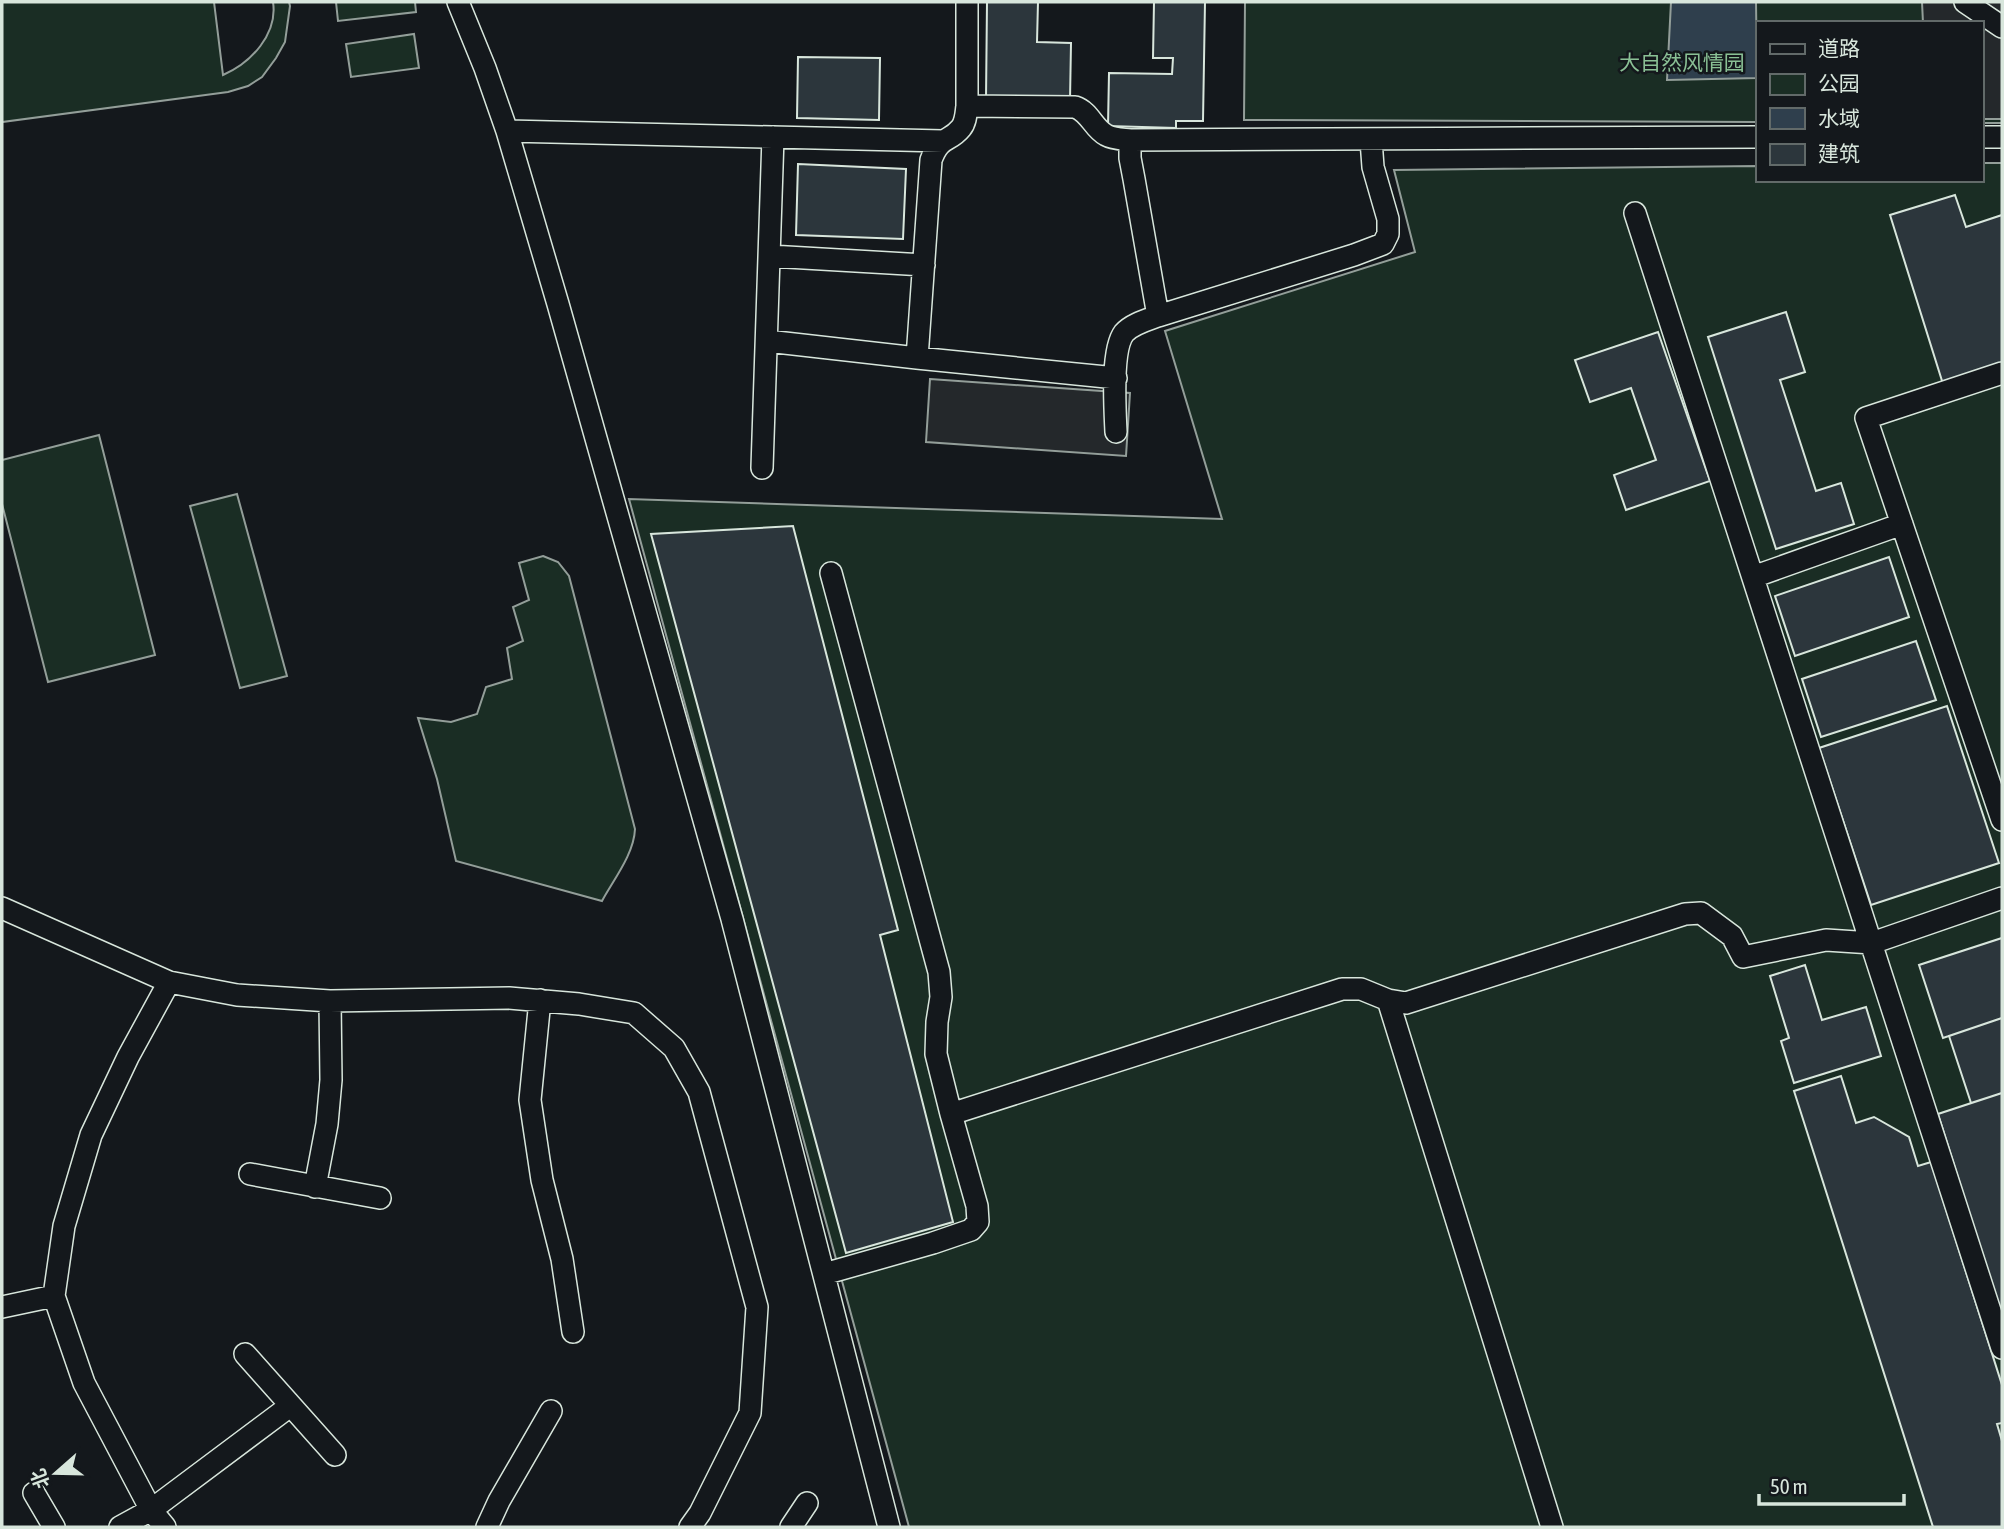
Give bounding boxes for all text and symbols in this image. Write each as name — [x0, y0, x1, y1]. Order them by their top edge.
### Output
legend — [1756, 21, 1983, 182]
text: 道路 — [1818, 36, 1860, 60]
park label: 大自然风情园 — [1619, 50, 1745, 74]
text: 公园 — [1818, 71, 1860, 95]
text: 水域 — [1818, 106, 1860, 130]
text: 建筑 — [1818, 141, 1860, 165]
north arrow — [21, 1438, 91, 1508]
scale bar — [1759, 1462, 1904, 1506]
text: 北 — [26, 1466, 54, 1492]
text: 50 m — [1770, 1474, 1808, 1498]

